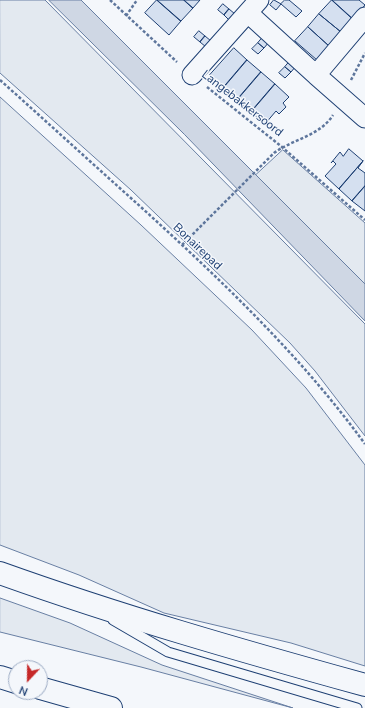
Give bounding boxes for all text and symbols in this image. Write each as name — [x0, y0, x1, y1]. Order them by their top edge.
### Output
street label: Langebakkersoord — [198, 68, 286, 140]
street label: Bonairepad — [170, 221, 224, 273]
north arrow — [8, 660, 48, 700]
text: N — [17, 682, 30, 699]

